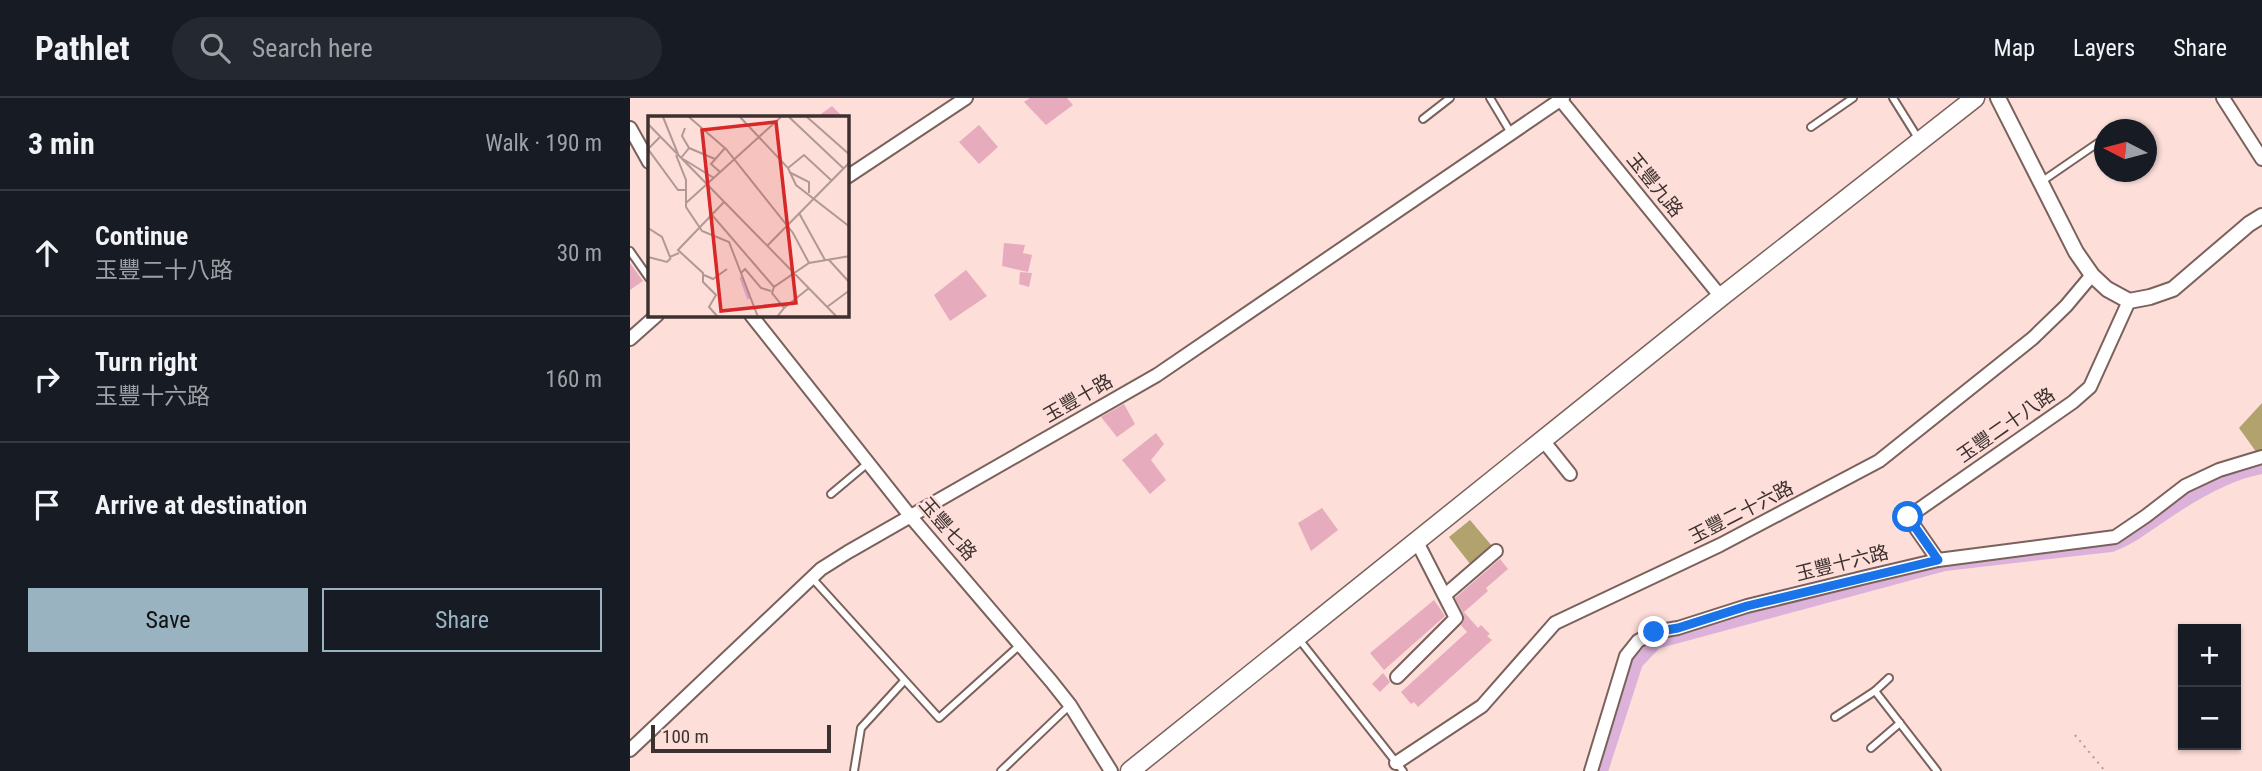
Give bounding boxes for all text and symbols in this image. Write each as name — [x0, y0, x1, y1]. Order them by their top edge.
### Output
search box — [172, 17, 662, 80]
text: Pathlet — [35, 29, 130, 68]
icon: search — [196, 29, 234, 67]
text: Search here — [252, 33, 373, 63]
text: Map — [1994, 34, 2035, 62]
text: Layers — [2073, 34, 2135, 62]
text: Share — [2173, 34, 2227, 62]
inset map — [648, 116, 849, 317]
north arrow — [2094, 119, 2157, 182]
text: 3 min — [28, 126, 95, 161]
text: Walk · 190 m — [485, 130, 602, 157]
street label: 玉豐九路 — [1622, 148, 1688, 222]
text: Continue — [95, 221, 188, 251]
icon: ahead — [28, 234, 66, 272]
text: 30 m — [557, 240, 602, 267]
text: 玉豐二十八路 — [95, 257, 233, 284]
text: Turn right — [95, 347, 197, 377]
icon: right — [28, 360, 66, 398]
text: 160 m — [545, 366, 602, 393]
street label: 玉豐十路 — [1039, 369, 1117, 427]
text: 玉豐十六路 — [95, 383, 210, 410]
street label: 玉豐二十八路 — [1953, 383, 2059, 467]
street label: 玉豐二十六路 — [1685, 476, 1797, 548]
icon: arrive — [28, 486, 66, 524]
text: Arrive at destination — [95, 490, 307, 520]
street label: 玉豐七路 — [914, 493, 982, 565]
route start — [1892, 501, 1923, 532]
street label: 玉豐十六路 — [1793, 540, 1891, 586]
button: Save — [28, 588, 308, 652]
button: Share — [322, 588, 602, 652]
route end — [1638, 616, 1669, 647]
map controls — [2178, 624, 2241, 750]
button: + — [2178, 624, 2241, 687]
button: − — [2178, 687, 2241, 750]
scale bar — [651, 722, 831, 754]
text: 100 m — [662, 725, 709, 748]

